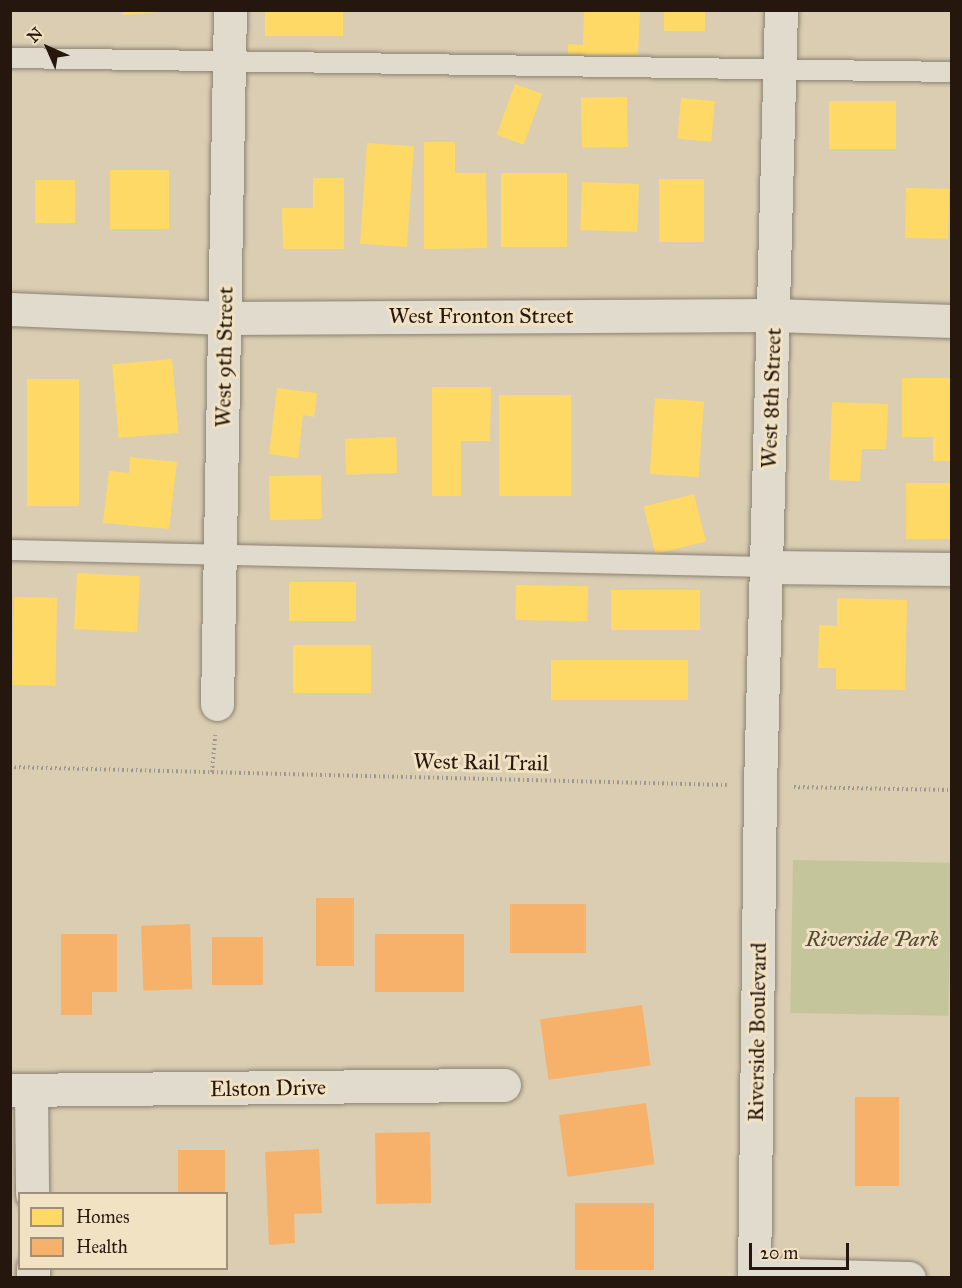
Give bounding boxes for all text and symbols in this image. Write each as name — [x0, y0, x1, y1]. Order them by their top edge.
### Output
north arrow — [18, 18, 78, 78]
text: N — [23, 23, 46, 46]
street label: West 9th Street — [210, 286, 238, 428]
street label: West Fronton Street — [388, 303, 574, 329]
street label: West 8th Street — [755, 327, 787, 469]
street label: West Rail Trail — [413, 748, 549, 776]
park label: Riverside Park — [806, 926, 938, 952]
street label: Riverside Boulevard — [742, 942, 772, 1122]
street label: Elston Drive — [210, 1074, 326, 1102]
legend — [18, 1192, 228, 1270]
text: Homes — [76, 1206, 130, 1228]
scale bar — [752, 1231, 852, 1269]
text: Health — [76, 1236, 128, 1258]
text: 20 m — [760, 1242, 798, 1264]

